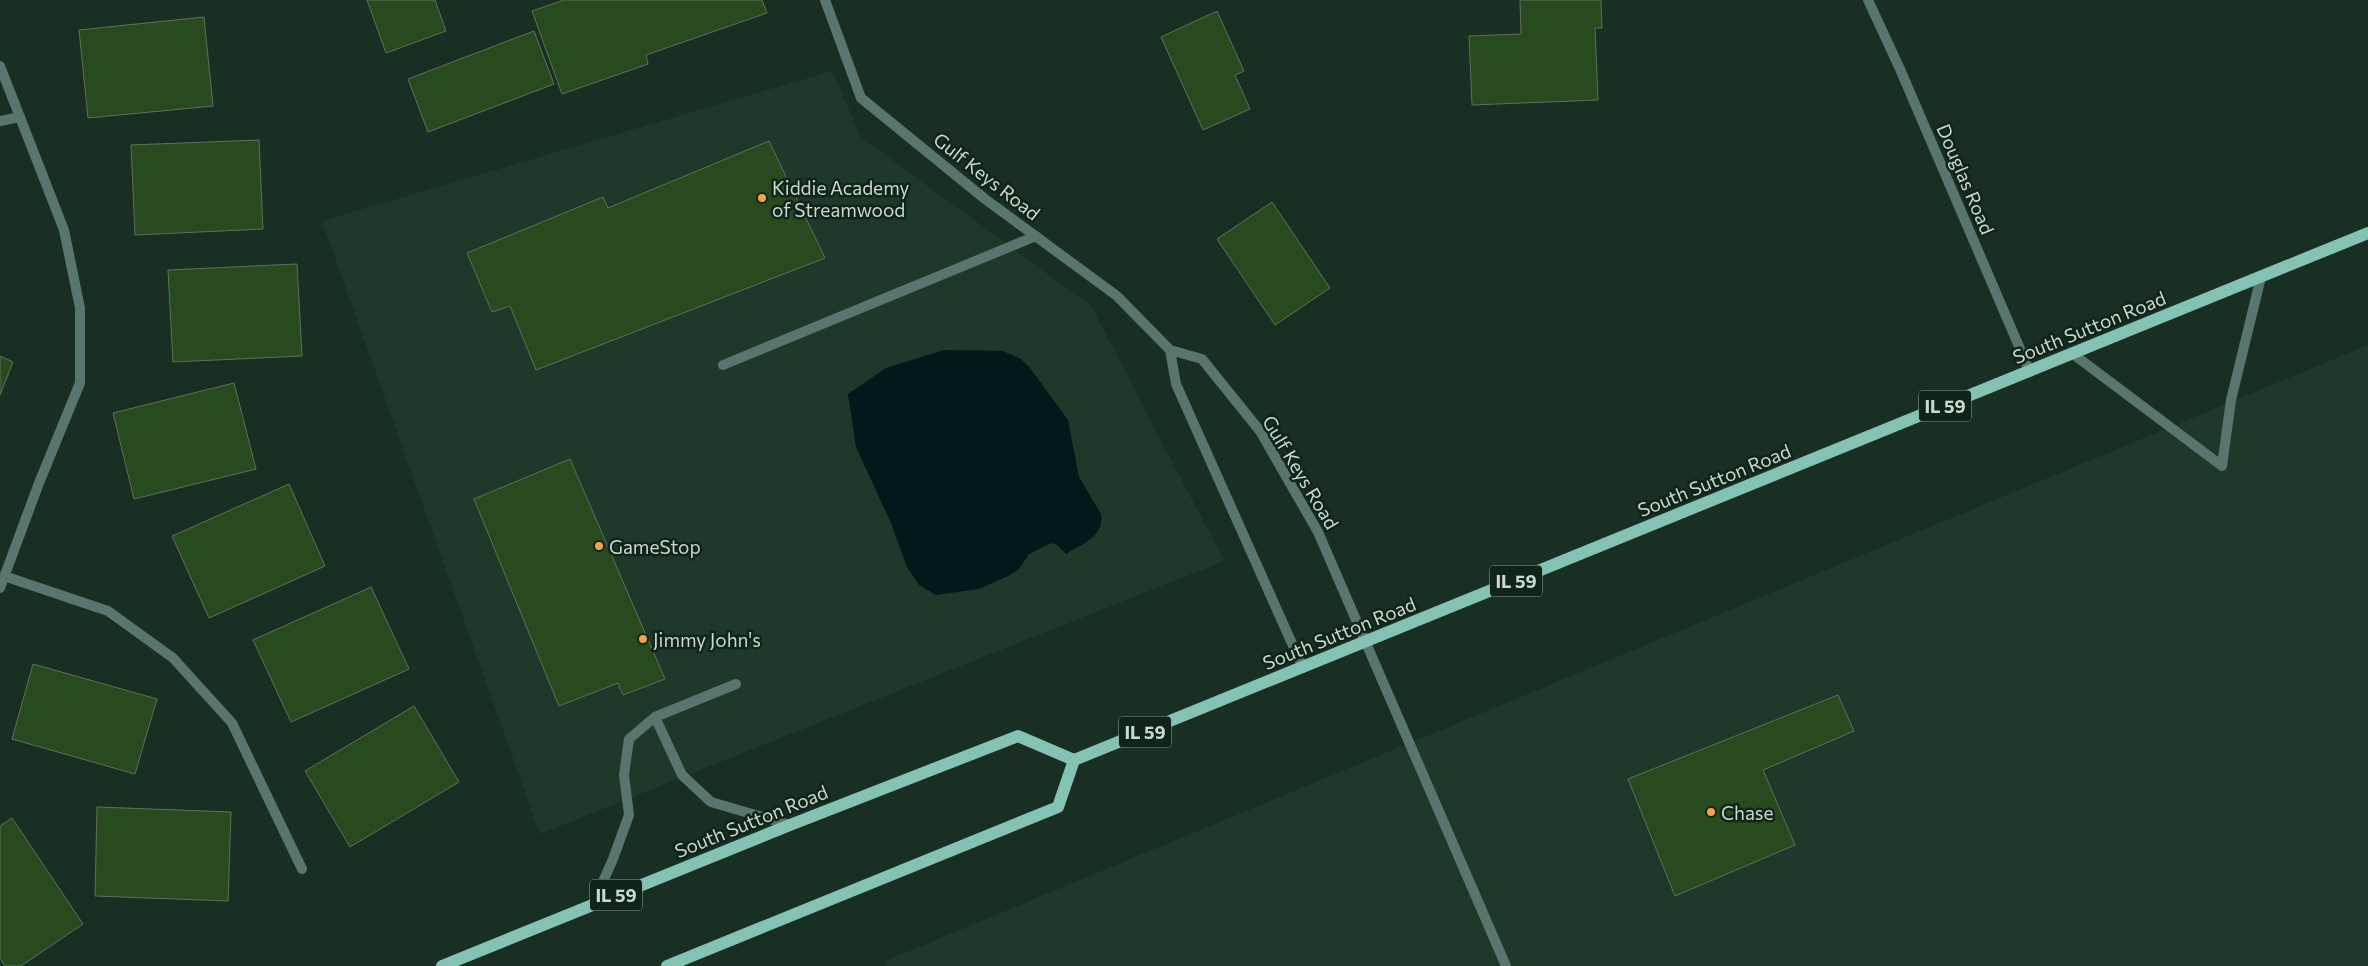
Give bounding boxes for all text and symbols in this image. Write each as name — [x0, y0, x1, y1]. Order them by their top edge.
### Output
street label: Douglas Road — [1932, 120, 2000, 238]
street label: Gulf Keys Road — [929, 127, 1045, 225]
place label: Kiddie Academy of Streamwood — [772, 176, 909, 221]
marker: Kiddie Academy of Streamwood — [756, 192, 768, 204]
street label: South Sutton Road — [2009, 286, 2169, 368]
road number: IL 59 — [1919, 391, 1971, 422]
street label: Gulf Keys Road — [1258, 411, 1344, 533]
street label: South Sutton Road — [1634, 439, 1794, 521]
place label: GameStop — [609, 535, 701, 558]
marker: GameStop — [593, 540, 605, 552]
road number: IL 59 — [1490, 566, 1542, 596]
street label: South Sutton Road — [1259, 592, 1419, 674]
place label: Jimmy John's — [653, 628, 761, 651]
marker: Jimmy John's — [637, 633, 649, 645]
road number: IL 59 — [1119, 716, 1171, 748]
street label: South Sutton Road — [671, 780, 831, 862]
place label: Chase — [1721, 801, 1774, 824]
marker: Chase — [1705, 806, 1717, 818]
road number: IL 59 — [590, 880, 642, 910]

